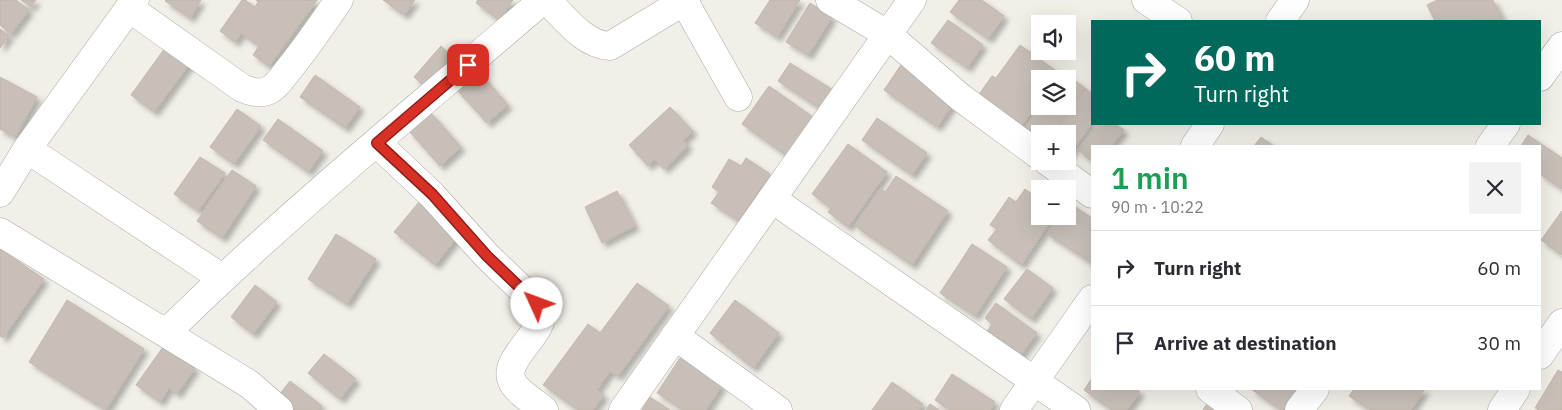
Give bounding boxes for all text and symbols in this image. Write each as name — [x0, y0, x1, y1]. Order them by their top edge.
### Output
map controls — [1031, 15, 1076, 225]
button: sound — [1031, 15, 1076, 60]
text: 60 m — [1194, 35, 1276, 81]
icon: right — [1111, 40, 1176, 105]
pin — [447, 44, 489, 86]
icon: arrive — [454, 51, 482, 79]
button: layers — [1031, 70, 1076, 115]
text: Turn right — [1194, 79, 1289, 108]
button: + — [1031, 125, 1076, 170]
text: 1 min — [1111, 158, 1189, 197]
button: close — [1469, 162, 1521, 214]
button: − — [1031, 180, 1076, 225]
text: 90 m · 10:22 — [1111, 197, 1204, 217]
icon: right — [1111, 254, 1139, 282]
text: Turn right — [1154, 256, 1241, 280]
text: 60 m — [1477, 256, 1521, 280]
position arrow — [510, 277, 562, 329]
icon: arrive — [1111, 329, 1139, 357]
text: Arrive at destination — [1154, 331, 1337, 355]
text: 30 m — [1477, 331, 1521, 355]

